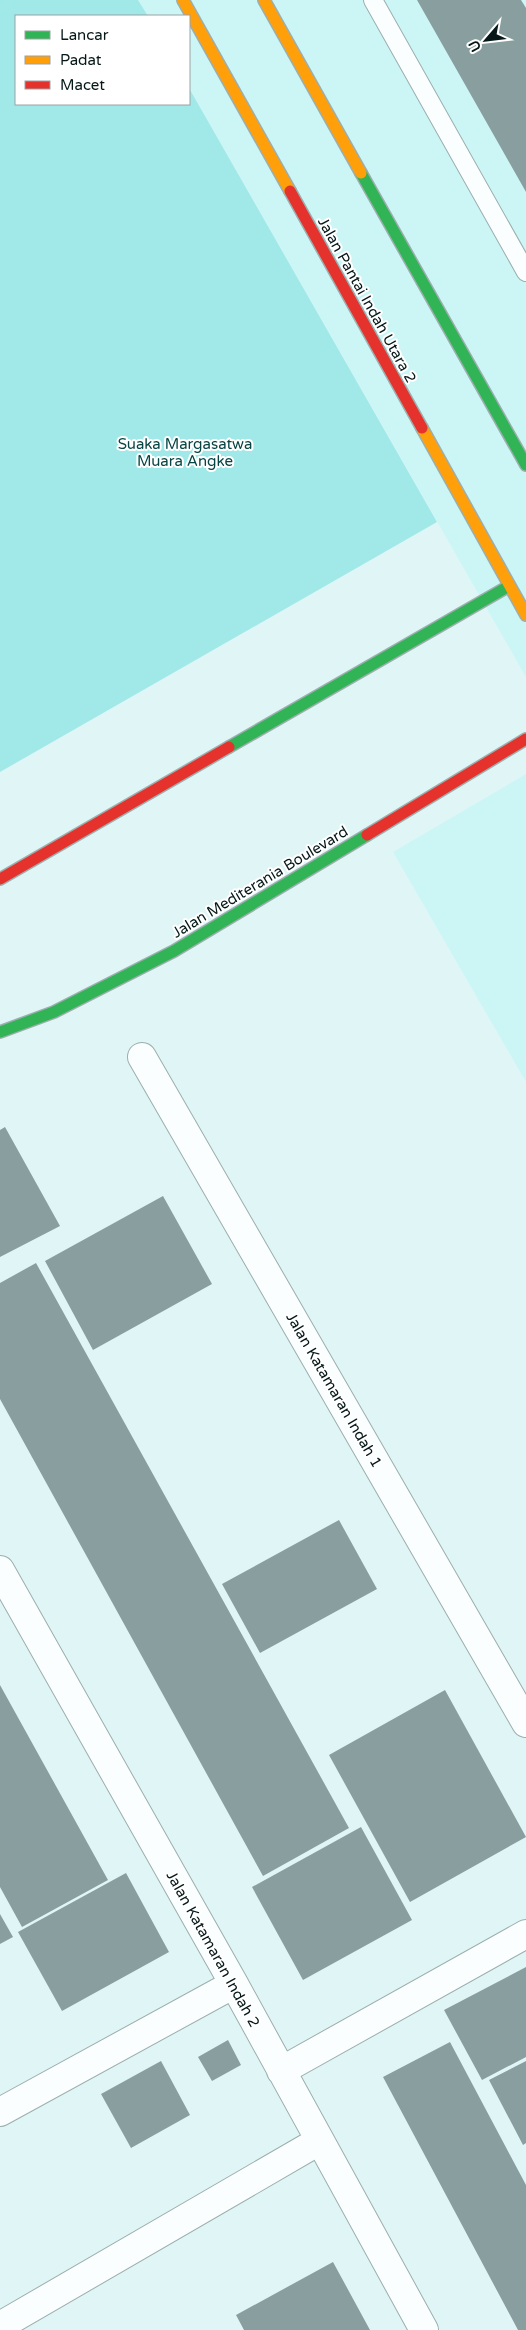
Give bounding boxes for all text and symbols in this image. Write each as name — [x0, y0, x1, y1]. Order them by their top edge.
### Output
legend — [15, 15, 190, 105]
north arrow — [461, 15, 511, 65]
text: Lancar — [60, 26, 109, 44]
text: U — [465, 37, 485, 55]
text: Padat — [60, 51, 102, 69]
text: Macet — [60, 76, 105, 94]
street label: Jalan Pantai Indah Utara 2 — [314, 214, 420, 386]
park label: Suaka Margasatwa Muara Angke — [118, 435, 252, 470]
street label: Jalan Mediterania Boulevard — [169, 822, 351, 942]
street label: Jalan Katamaran Indah 1 — [282, 1309, 386, 1471]
street label: Jalan Katamaran Indah 2 — [162, 1868, 264, 2030]

